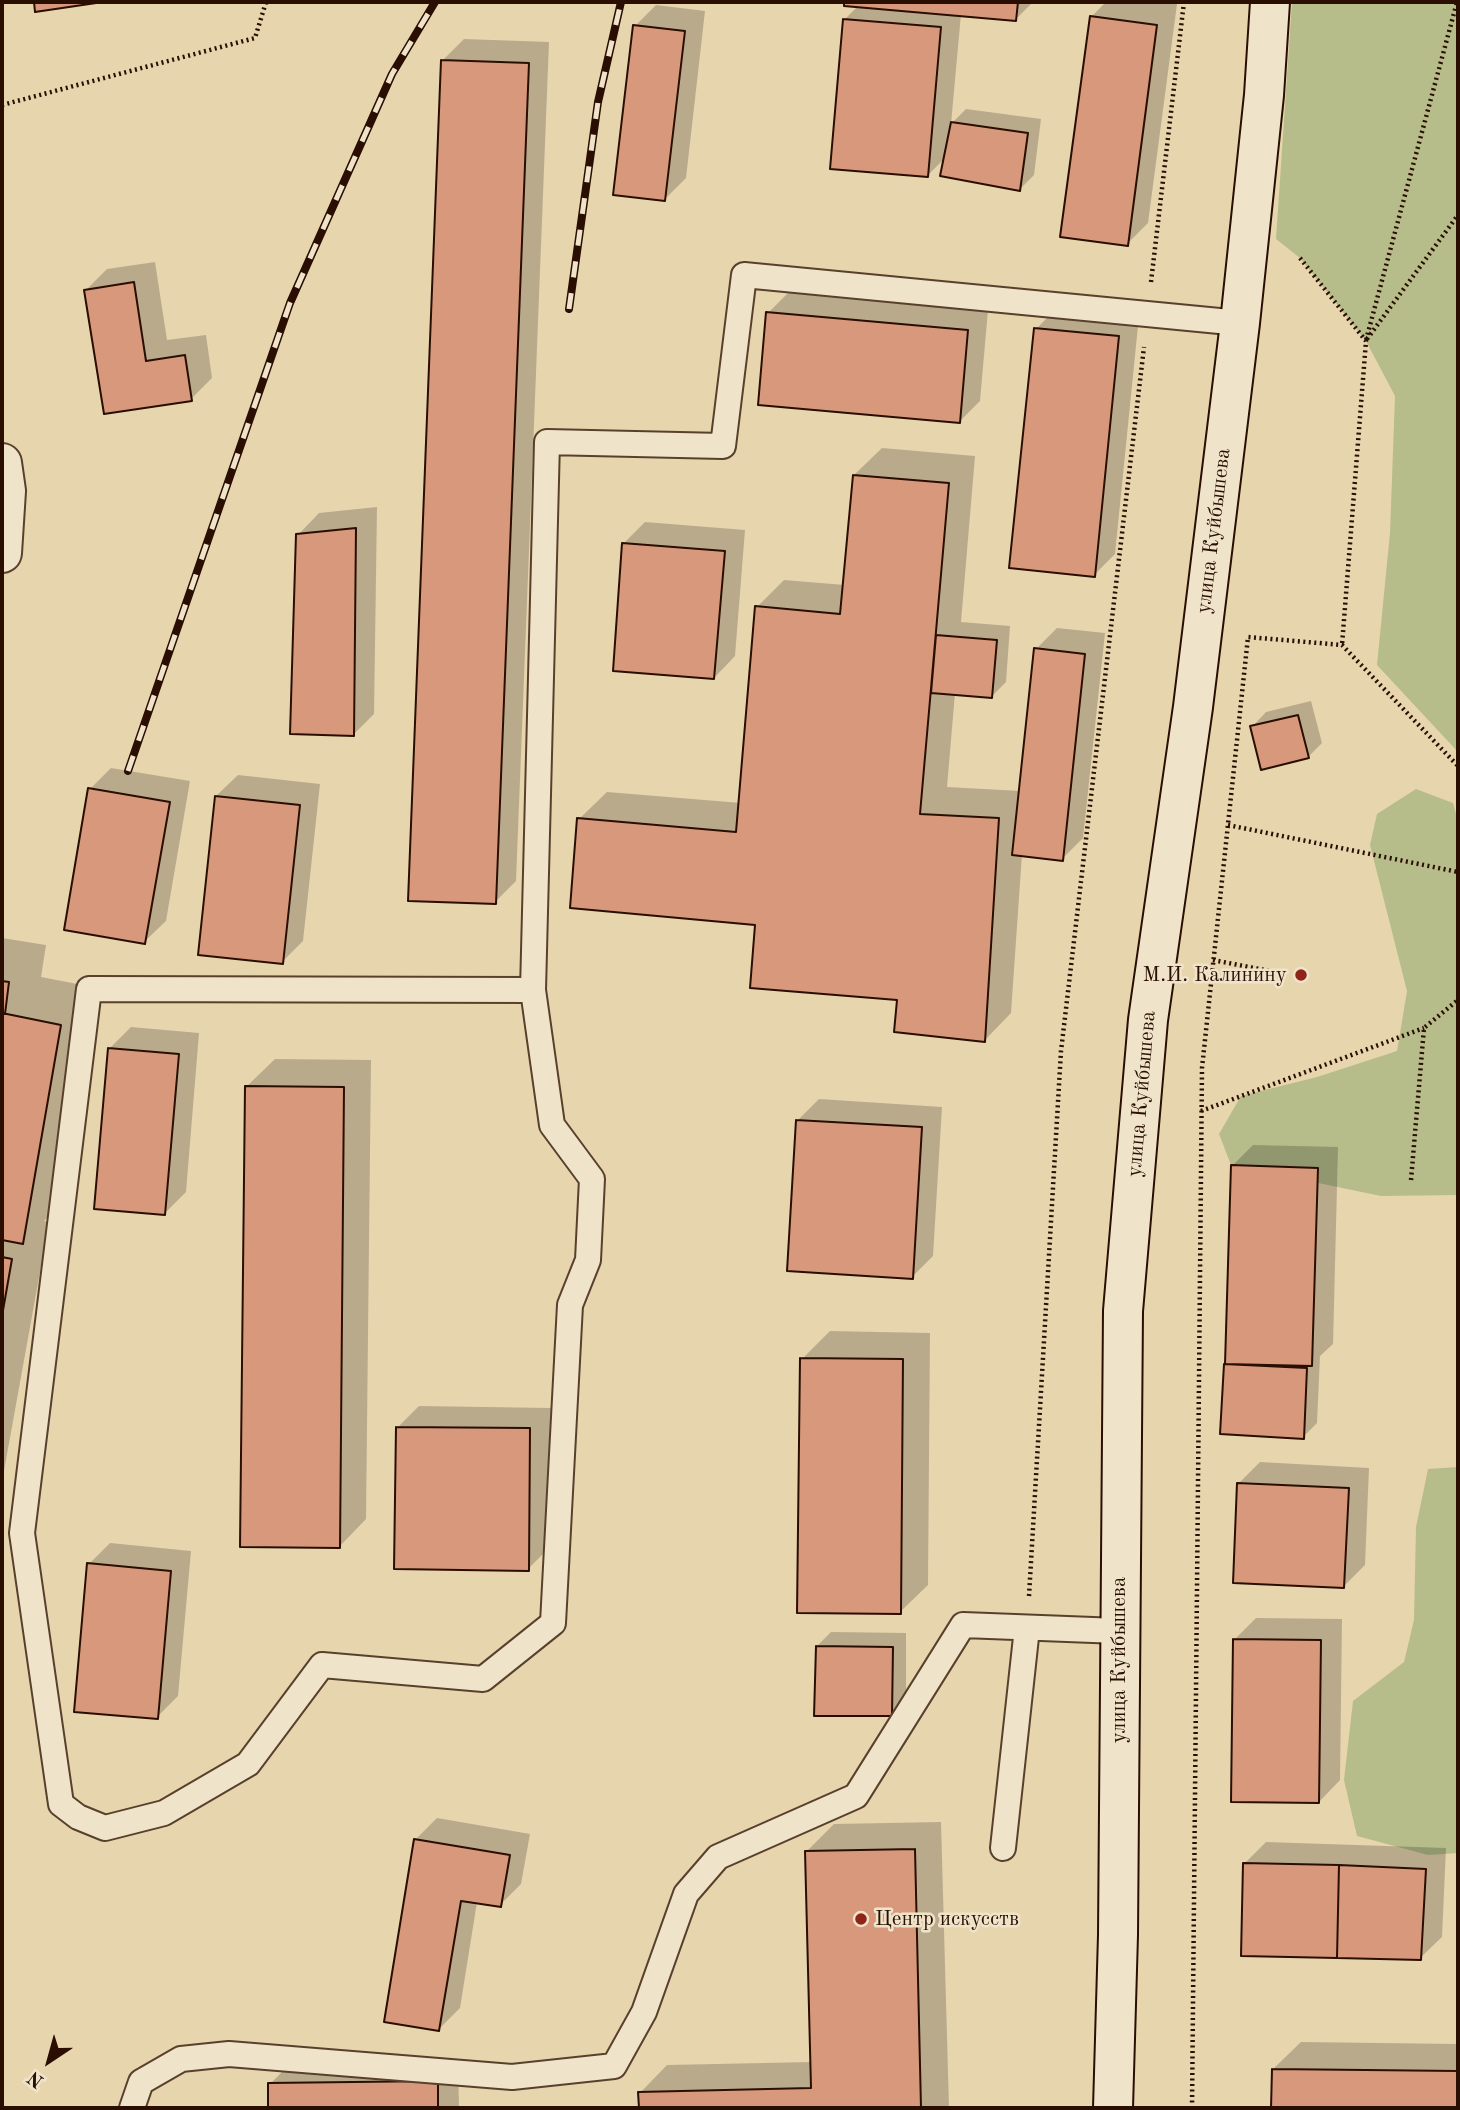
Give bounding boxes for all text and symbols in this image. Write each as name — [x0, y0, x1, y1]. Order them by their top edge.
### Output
street label: улица Куйбышева — [1191, 447, 1237, 615]
place label: М.И. Калинину — [1143, 962, 1287, 988]
marker: М.И. Калинину — [1293, 967, 1309, 983]
street label: улица Куйбышева — [1122, 1010, 1162, 1178]
street label: улица Куйбышева — [1106, 1577, 1132, 1743]
place label: Центр искусств — [875, 1906, 1019, 1932]
marker: Центр искусств — [853, 1911, 869, 1927]
north arrow — [14, 2026, 84, 2096]
text: N — [25, 2066, 48, 2090]

